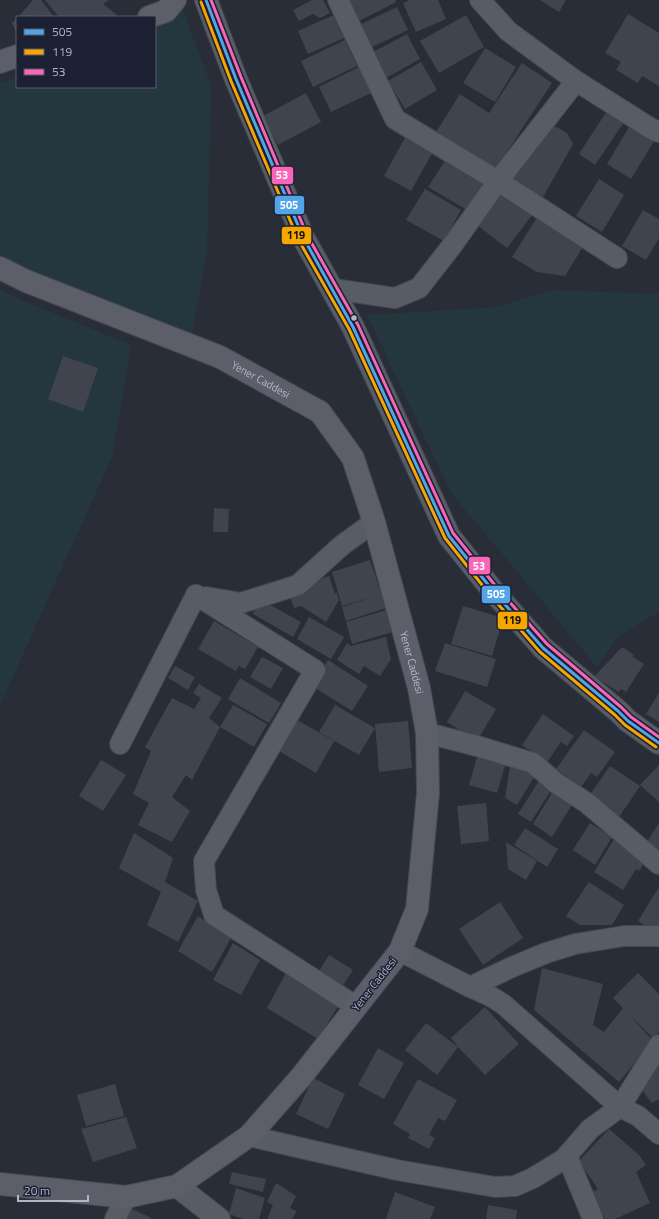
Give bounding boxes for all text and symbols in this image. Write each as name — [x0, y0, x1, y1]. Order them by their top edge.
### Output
legend — [16, 16, 156, 88]
text: 505 — [52, 22, 72, 41]
text: 119 — [52, 42, 72, 61]
text: 53 — [52, 62, 65, 81]
line badge: 53 — [271, 166, 294, 185]
text: 53 — [276, 167, 288, 183]
line badge: 505 — [274, 195, 305, 215]
text: 505 — [280, 197, 298, 213]
line badge: 119 — [281, 226, 312, 245]
text: 119 — [287, 227, 305, 243]
unlabelled marker — [349, 313, 359, 323]
street label: Yener Caddesi — [229, 357, 293, 402]
line badge: 53 — [468, 556, 491, 575]
text: 53 — [473, 558, 485, 574]
line badge: 505 — [481, 585, 511, 604]
text: 505 — [487, 586, 505, 602]
line badge: 119 — [497, 611, 528, 630]
text: 119 — [503, 612, 521, 628]
street label: Yener Caddesi — [396, 629, 428, 695]
street label: Yener Caddesi — [348, 954, 400, 1014]
scale bar — [18, 1177, 88, 1203]
text: 20 m — [24, 1181, 50, 1200]

